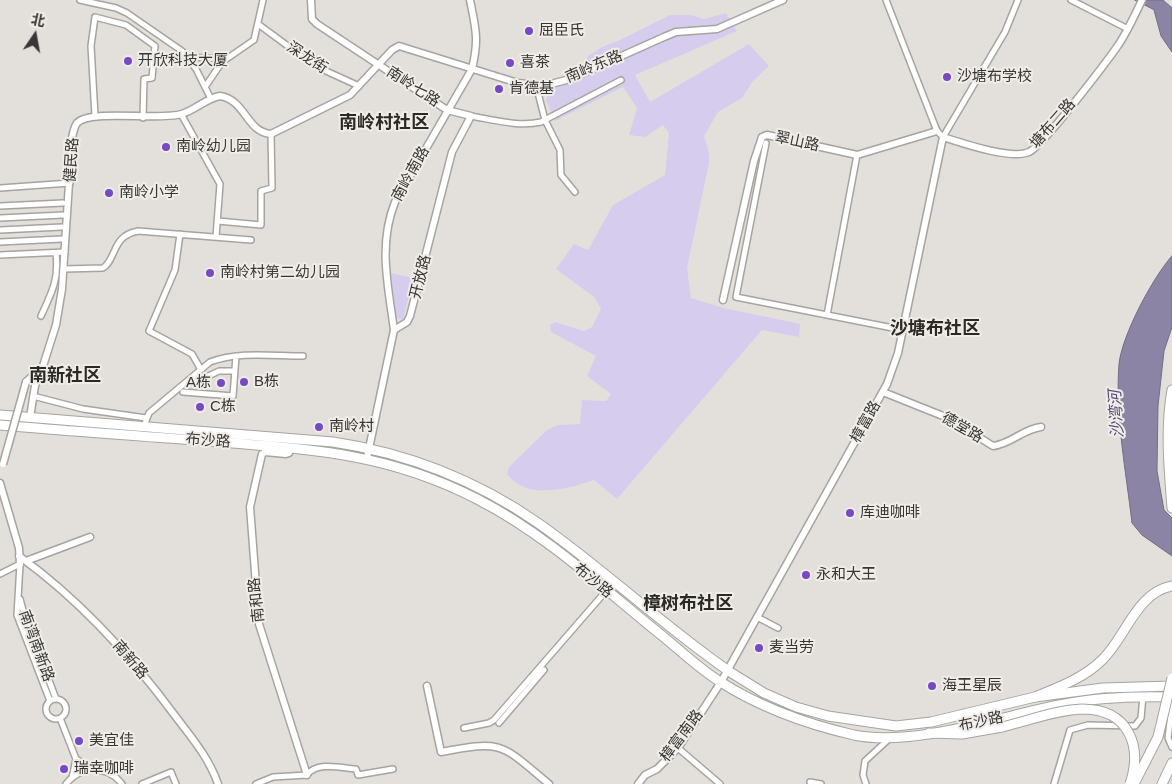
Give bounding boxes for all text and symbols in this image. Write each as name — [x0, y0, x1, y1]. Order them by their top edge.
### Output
north arrow — [10, 10, 60, 60]
text: 北 — [30, 11, 47, 30]
place label: 屈臣氏 — [539, 22, 584, 40]
marker: 屈臣氏 — [523, 25, 535, 37]
street label: 深龙街 — [283, 38, 331, 78]
street label: 南岭东路 — [563, 47, 625, 87]
place label: 开欣科技大厦 — [138, 52, 228, 70]
place label: 喜茶 — [520, 54, 550, 72]
marker: 开欣科技大厦 — [122, 55, 134, 67]
marker: 喜茶 — [504, 57, 516, 69]
street label: 南岭七路 — [383, 63, 443, 111]
place label: 沙塘布学校 — [957, 68, 1032, 86]
marker: 沙塘布学校 — [941, 71, 953, 83]
place label: 肯德基 — [509, 80, 554, 98]
marker: 肯德基 — [493, 83, 505, 95]
street label: 塘布二路 — [1027, 95, 1079, 153]
district label: 南岭村社区 — [339, 112, 429, 134]
street label: 翠山路 — [773, 129, 821, 155]
street label: 健民路 — [61, 137, 83, 183]
place label: 南岭幼儿园 — [176, 138, 251, 156]
marker: 南岭幼儿园 — [160, 141, 172, 153]
street label: 南岭南路 — [389, 143, 433, 205]
place label: 南岭小学 — [119, 184, 179, 202]
marker: 南岭小学 — [103, 187, 115, 199]
street label: 开放路 — [407, 253, 435, 301]
place label: 南岭村第二幼儿园 — [220, 264, 340, 282]
marker: 南岭村第二幼儿园 — [204, 267, 216, 279]
district label: 沙塘布社区 — [890, 318, 980, 340]
district label: 南新社区 — [29, 365, 101, 387]
place label: B栋 — [254, 373, 279, 391]
place label: A栋 — [186, 374, 211, 392]
marker: B栋 — [238, 376, 250, 388]
marker: A栋 — [215, 377, 227, 389]
water label: 沙湾河 — [1106, 389, 1128, 439]
place label: C栋 — [210, 398, 236, 416]
street label: 樟富路 — [847, 398, 885, 446]
marker: C栋 — [194, 401, 206, 413]
street label: 德堂路 — [938, 409, 986, 447]
place label: 南岭村 — [329, 418, 374, 436]
marker: 南岭村 — [313, 421, 325, 433]
street label: 布沙路 — [185, 430, 231, 452]
place label: 库迪咖啡 — [860, 504, 920, 522]
marker: 库迪咖啡 — [844, 507, 856, 519]
street label: 布沙路 — [570, 560, 616, 602]
place label: 永和大王 — [816, 566, 876, 584]
marker: 永和大王 — [800, 569, 812, 581]
street label: 南和路 — [246, 577, 268, 623]
district label: 樟树布社区 — [643, 593, 733, 615]
street label: 南湾南新路 — [15, 608, 57, 684]
street label: 南新路 — [109, 637, 151, 683]
place label: 麦当劳 — [769, 639, 814, 657]
marker: 麦当劳 — [753, 642, 765, 654]
place label: 海王星辰 — [942, 677, 1002, 695]
marker: 海王星辰 — [926, 680, 938, 692]
street label: 樟富南路 — [657, 707, 707, 765]
street label: 布沙路 — [957, 709, 1005, 735]
place label: 美宜佳 — [89, 732, 134, 750]
marker: 美宜佳 — [73, 735, 85, 747]
place label: 瑞幸咖啡 — [74, 760, 134, 778]
marker: 瑞幸咖啡 — [58, 763, 70, 775]

